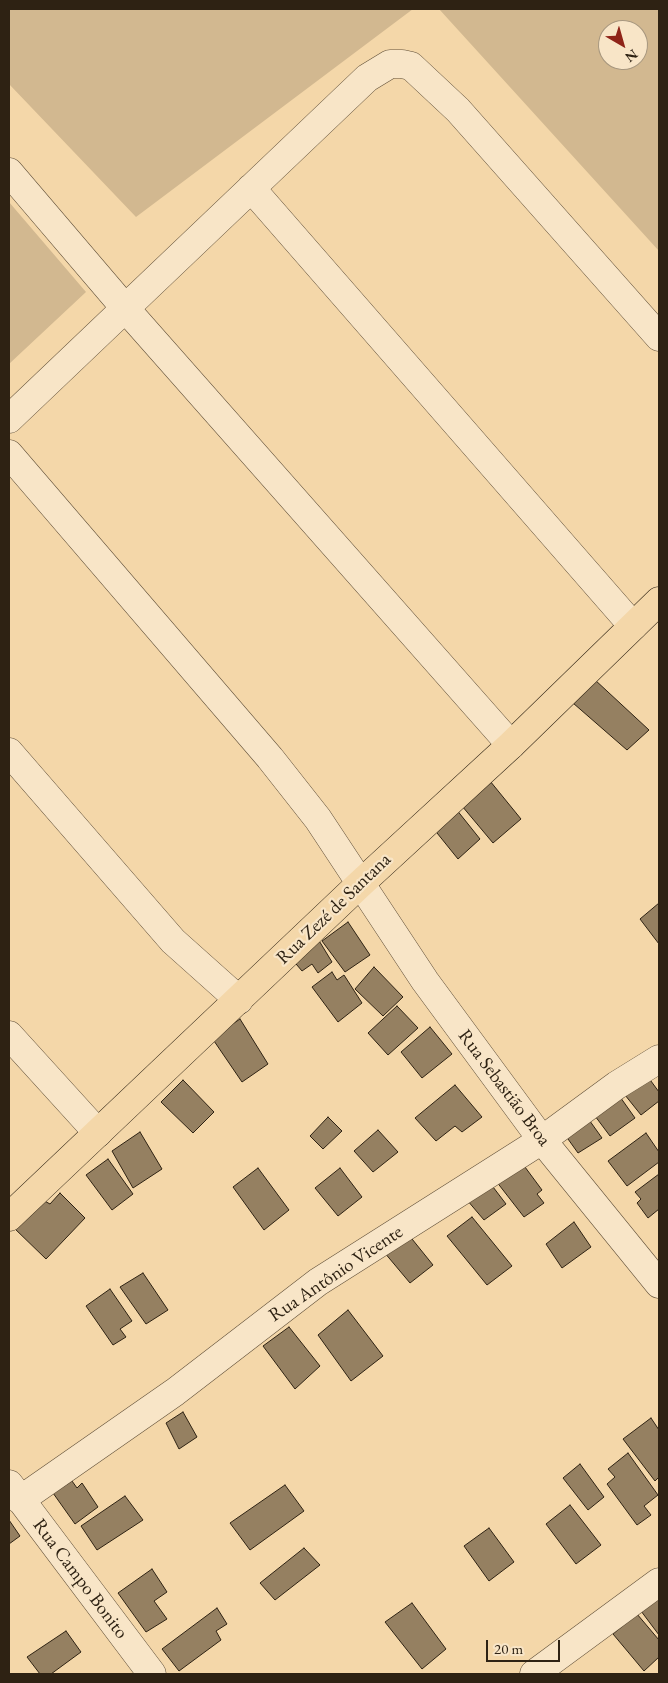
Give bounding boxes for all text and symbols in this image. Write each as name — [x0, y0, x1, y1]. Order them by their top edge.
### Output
north arrow — [598, 20, 648, 70]
text: N — [622, 45, 642, 67]
street label: Rua Zezé de Santana — [272, 848, 396, 970]
street label: Rua Sebastião Broa — [453, 1025, 555, 1151]
street label: Rua Antônio Vicente — [265, 1221, 407, 1327]
street label: Rua Campo Bonito — [27, 1514, 133, 1644]
scale bar — [488, 1630, 562, 1662]
text: 20 m — [494, 1639, 523, 1658]

